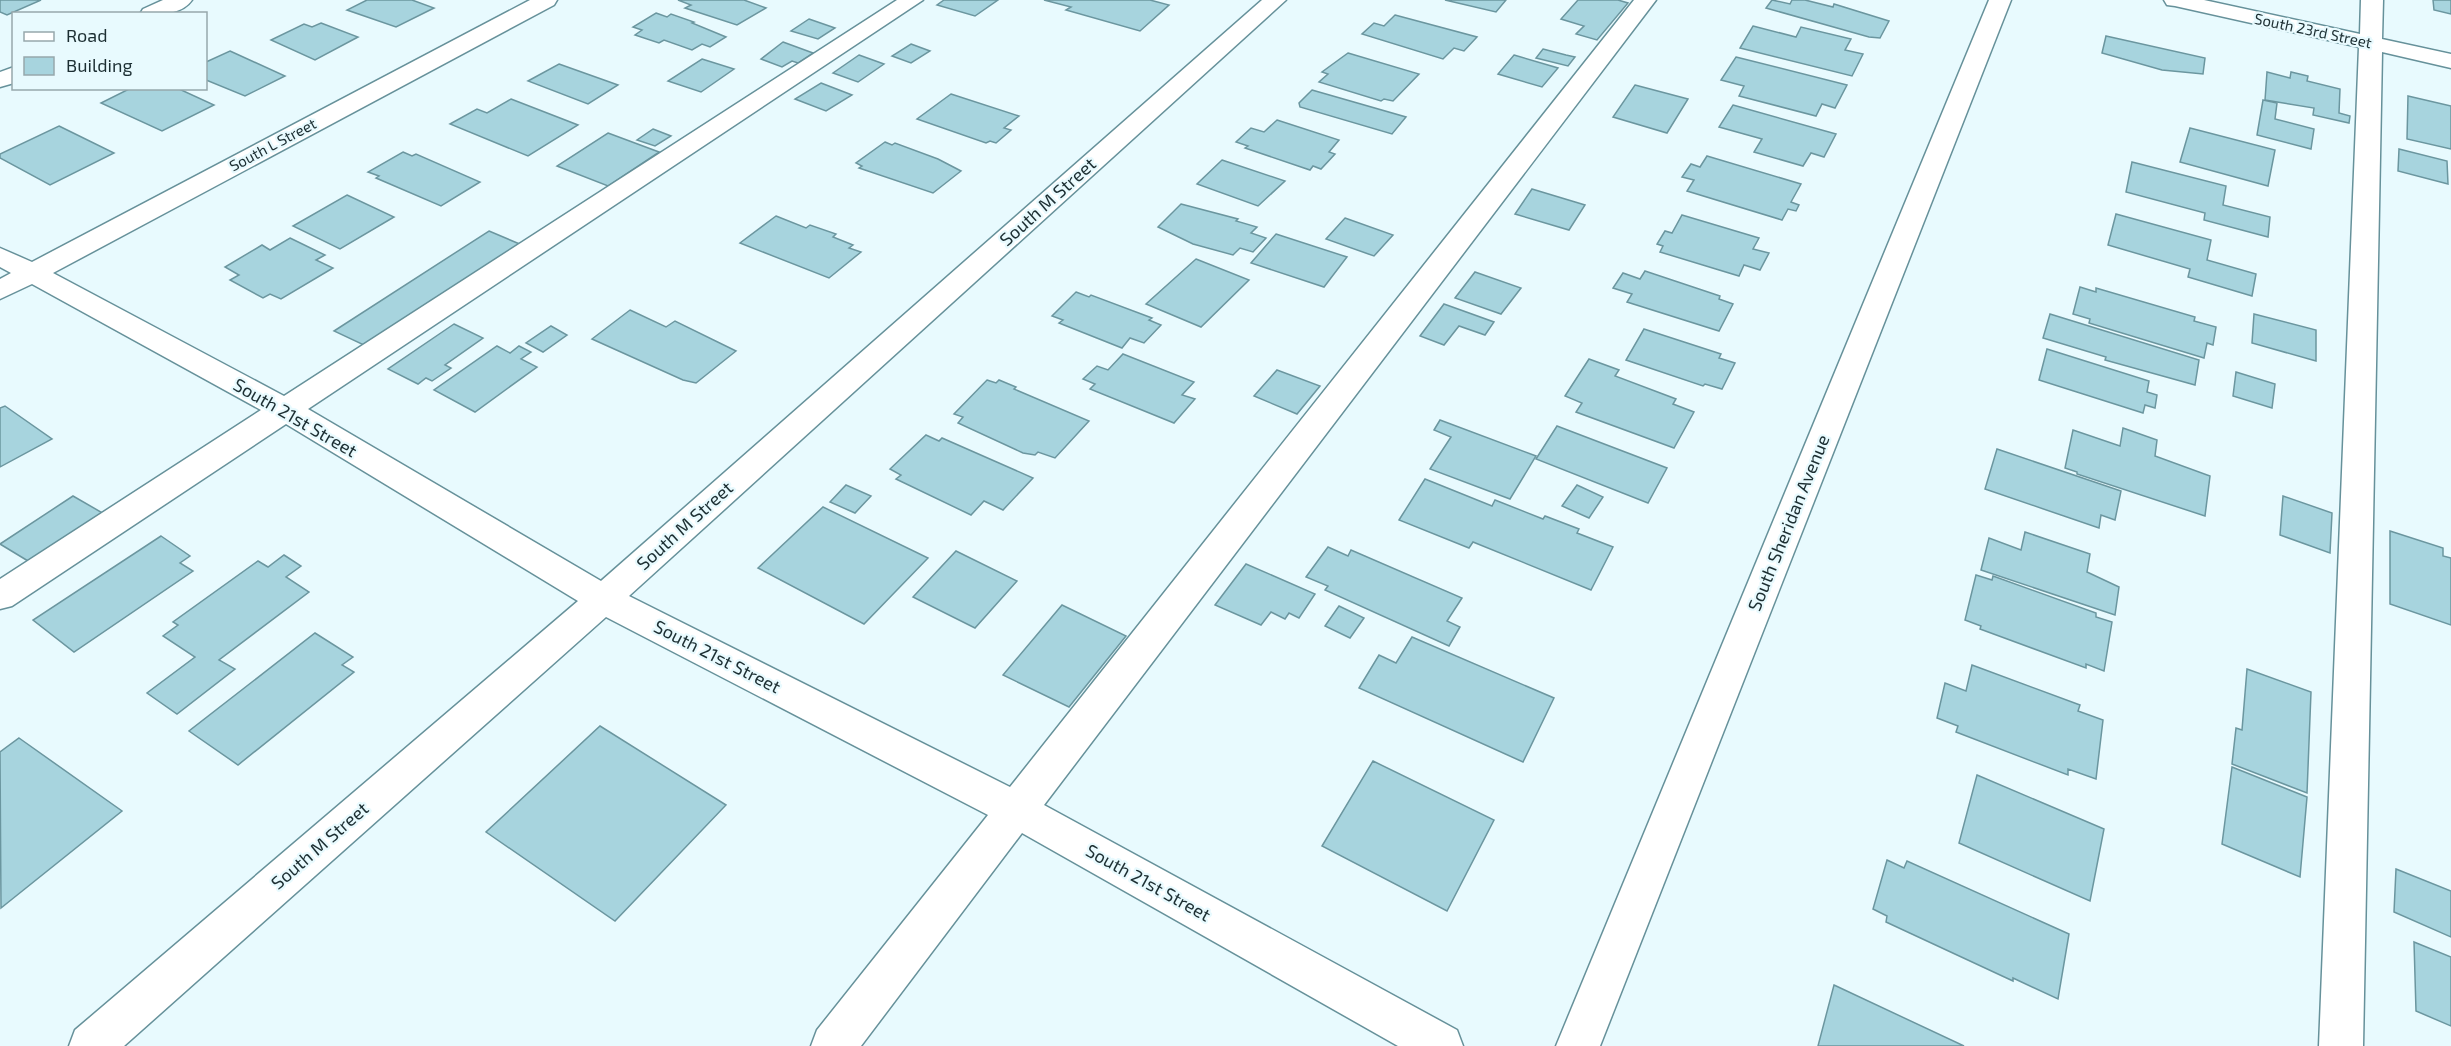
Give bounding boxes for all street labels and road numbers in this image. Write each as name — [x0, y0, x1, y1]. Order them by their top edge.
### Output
street label: South 23rd Street — [2253, 9, 2374, 51]
street label: South L Street — [226, 114, 319, 175]
street label: South M Street — [995, 152, 1100, 250]
street label: South 21st Street — [230, 373, 361, 462]
street label: South Sheridan Avenue — [1743, 431, 1834, 614]
street label: South M Street — [632, 476, 737, 574]
street label: South 21st Street — [650, 615, 785, 698]
street label: South M Street — [266, 797, 373, 893]
street label: South 21st Street — [1082, 839, 1215, 926]

